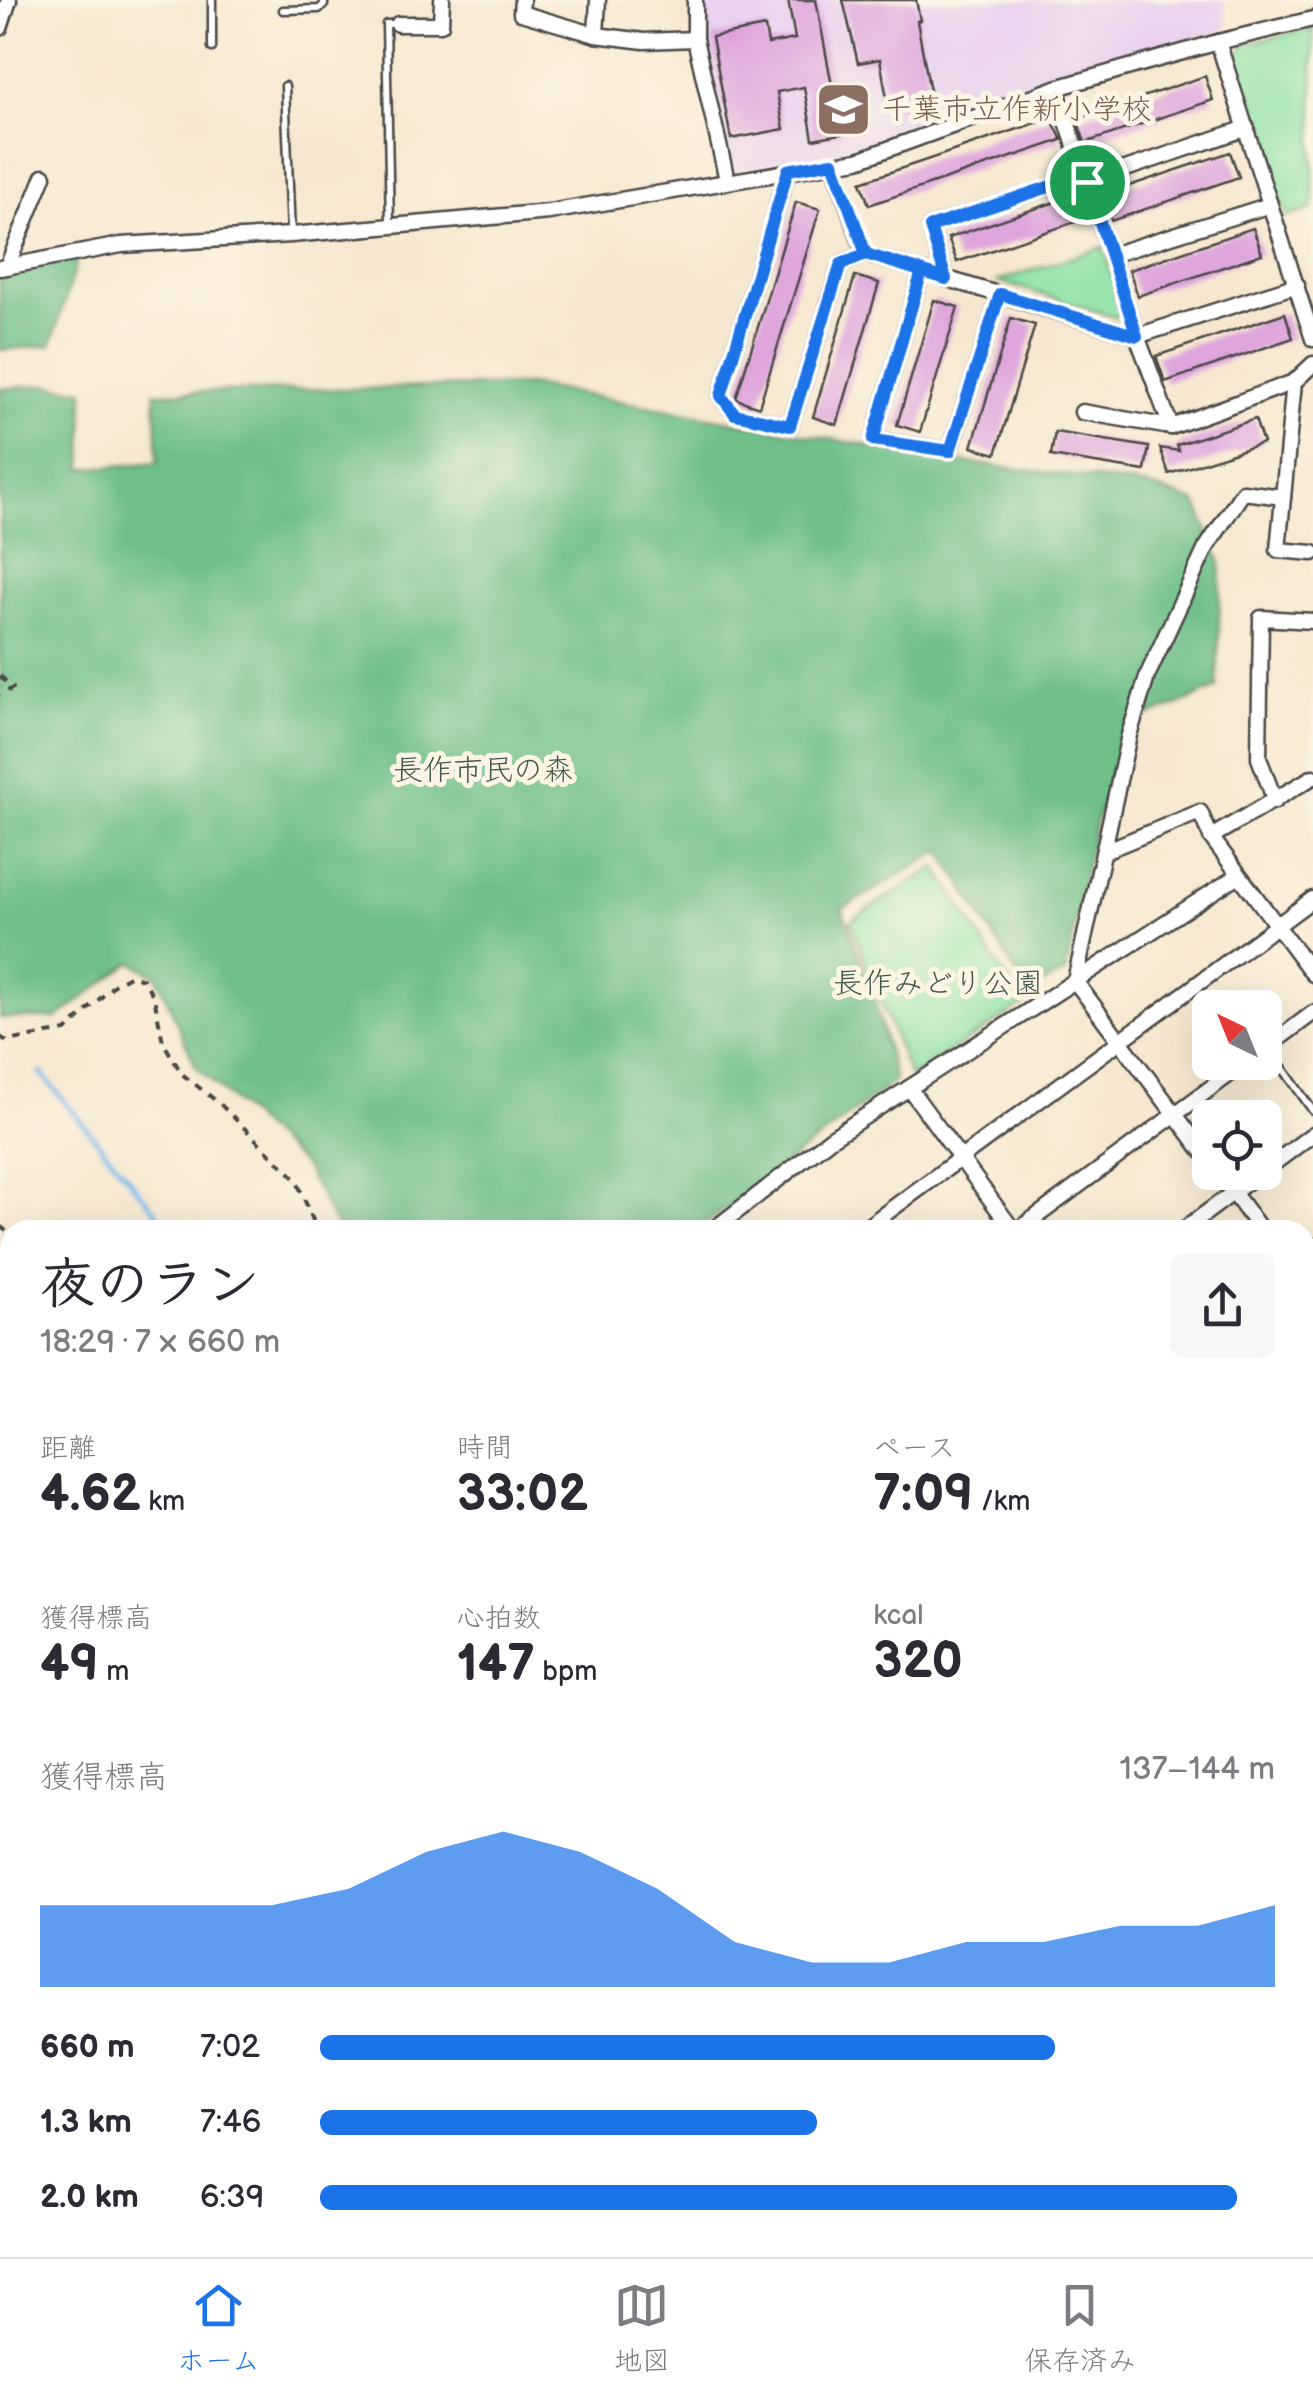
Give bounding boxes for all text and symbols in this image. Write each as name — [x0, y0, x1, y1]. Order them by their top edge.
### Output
school or university icon: 千葉市立作新小学校 — [813, 80, 873, 140]
place label: 千葉市立作新小学校 — [882, 92, 1152, 128]
pin — [1045, 140, 1130, 225]
icon: arrive — [1060, 155, 1115, 210]
park label: 長作市民の森 — [393, 753, 573, 789]
park label: 長作みどり公園 — [833, 966, 1043, 1002]
north arrow — [1192, 990, 1282, 1080]
map controls — [1192, 990, 1282, 1190]
button: locate — [1192, 1100, 1282, 1190]
text: 夜のラン — [40, 1252, 260, 1319]
button: share — [1170, 1253, 1275, 1358]
text: 18:29 · 7 × 660 m — [40, 1323, 280, 1362]
text: 距離 — [40, 1432, 96, 1465]
text: 時間 — [457, 1432, 513, 1465]
text: ペース — [873, 1432, 956, 1465]
text: 4.62 — [40, 1465, 141, 1525]
text: 33:02 — [457, 1465, 588, 1525]
text: 7:09 — [873, 1465, 973, 1525]
text: km — [141, 1485, 185, 1518]
text: /km — [973, 1485, 1030, 1518]
text: kcal — [873, 1599, 924, 1632]
text: 獲得標高 — [40, 1602, 152, 1635]
text: 心拍数 — [457, 1602, 541, 1635]
text: 320 — [873, 1632, 963, 1692]
text: 49 — [40, 1635, 99, 1695]
text: 147 — [457, 1635, 535, 1695]
text: m — [99, 1655, 129, 1688]
text: bpm — [535, 1655, 598, 1688]
text: 137–144 m — [1120, 1750, 1275, 1789]
text: 獲得標高 — [40, 1758, 168, 1797]
text: 660 m — [40, 2028, 135, 2067]
text: 7:02 — [200, 2028, 260, 2067]
text: 1.3 km — [40, 2103, 132, 2142]
text: 7:46 — [200, 2103, 261, 2142]
text: 2.0 km — [40, 2178, 139, 2217]
text: 6:39 — [200, 2178, 264, 2217]
tab: ホーム — [177, 2278, 260, 2378]
tab: 地図 — [614, 2278, 670, 2378]
tab: 保存済み — [1024, 2278, 1136, 2378]

